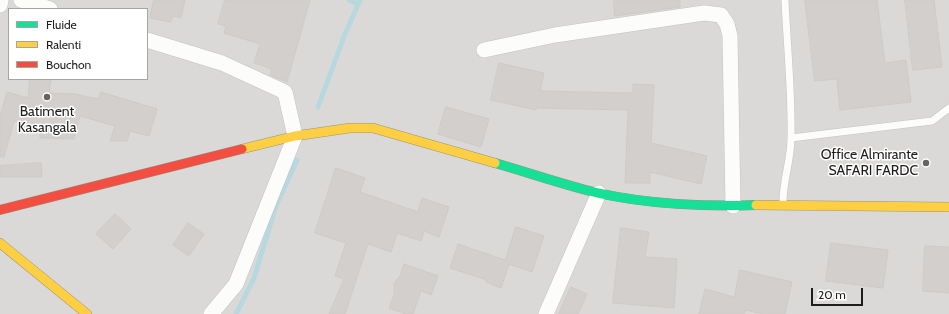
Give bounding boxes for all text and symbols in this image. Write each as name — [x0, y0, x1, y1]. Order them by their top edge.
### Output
legend — [8, 8, 148, 80]
text: Fluide — [46, 17, 77, 32]
text: Ralenti — [46, 37, 81, 52]
text: Bouchon — [46, 57, 91, 72]
marker: Batiment Kasangala — [42, 92, 52, 102]
place label: Batiment Kasangala — [18, 104, 76, 136]
place label: Office Almirante SAFARI FARDC — [821, 147, 918, 180]
marker: Office Almirante SAFARI FARDC — [921, 158, 931, 168]
scale bar — [813, 280, 865, 306]
text: 20 m — [818, 287, 846, 302]

